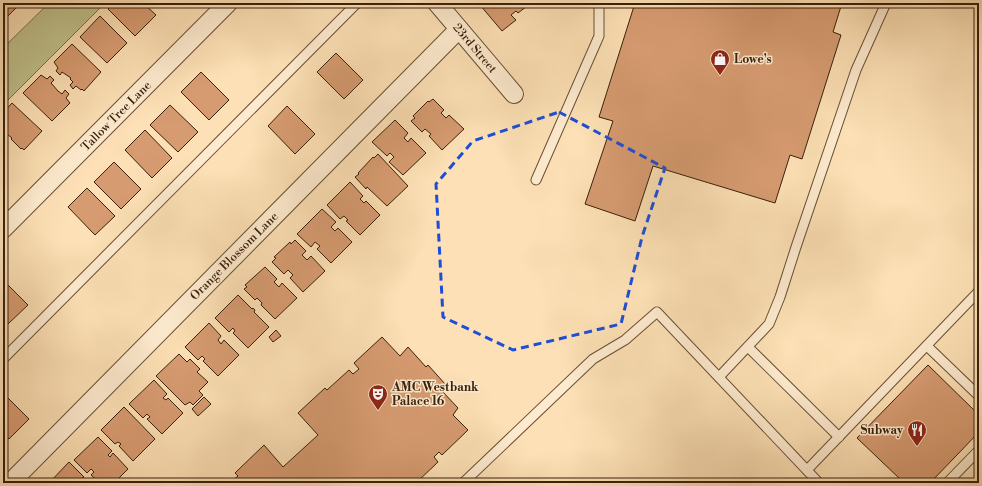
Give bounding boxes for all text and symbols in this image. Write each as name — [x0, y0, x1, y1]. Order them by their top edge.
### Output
street label: 23rd Street — [449, 20, 500, 77]
shop icon: Lowe's — [709, 48, 731, 76]
place label: Lowe's — [734, 52, 772, 67]
street label: Tallow Tree Lane — [78, 78, 155, 155]
street label: Orange Blossom Lane — [187, 209, 282, 304]
place label: AMC Westbank Palace 16 — [391, 380, 479, 409]
theatre icon: AMC Westbank Palace 16 — [367, 383, 389, 411]
restaurant icon: Subway — [906, 419, 928, 447]
place label: Subway — [860, 423, 904, 438]

